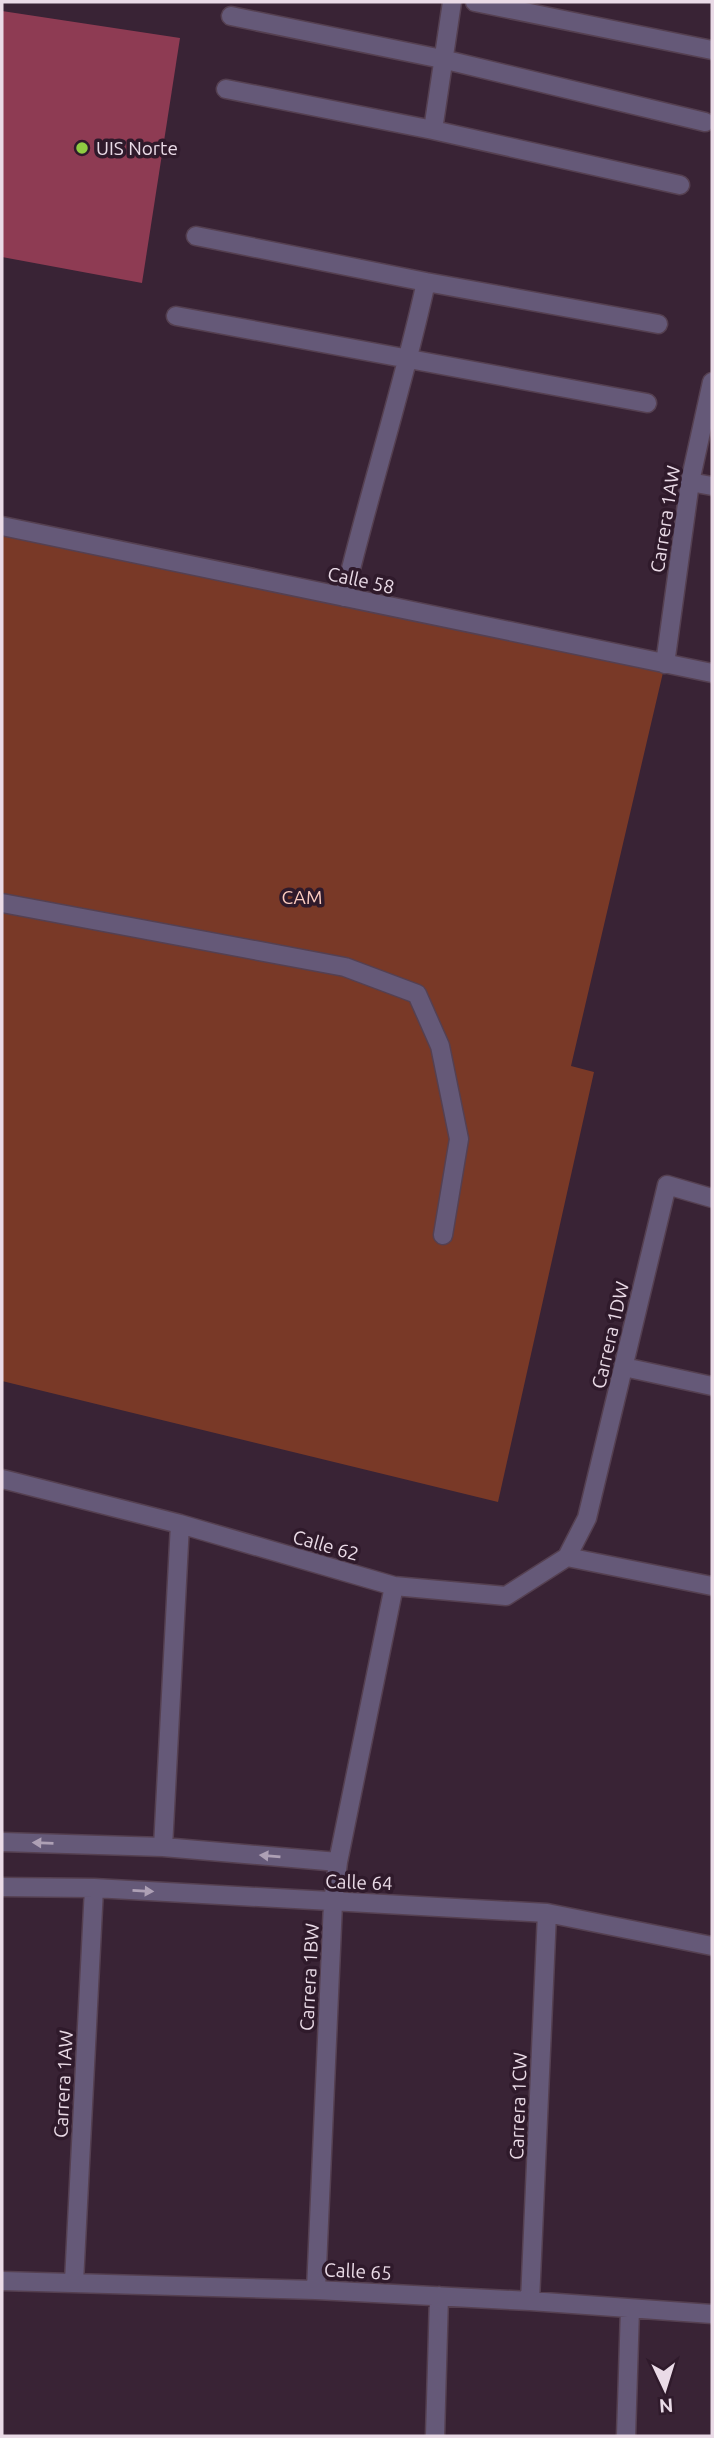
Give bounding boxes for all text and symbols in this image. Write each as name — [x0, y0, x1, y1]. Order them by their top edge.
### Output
place label: UIS Norte — [96, 137, 178, 159]
marker: UIS Norte — [74, 140, 90, 156]
street label: Carrera 1AW — [646, 464, 684, 574]
street label: Calle 58 — [326, 562, 396, 598]
park label: CAM — [282, 886, 322, 908]
street label: Carrera 1DW — [587, 1279, 633, 1391]
street label: Calle 62 — [290, 1525, 362, 1565]
one-way arrow — [32, 1838, 54, 1849]
one-way arrow — [259, 1851, 281, 1862]
street label: Calle 64 — [325, 1870, 393, 1894]
one-way arrow — [133, 1886, 155, 1897]
street label: Carrera 1BW — [295, 1923, 323, 2031]
street label: Carrera 1AW — [49, 2029, 77, 2139]
street label: Carrera 1CW — [505, 2052, 531, 2160]
street label: Calle 65 — [324, 2258, 392, 2284]
north arrow — [630, 2354, 700, 2424]
text: N — [658, 2394, 674, 2417]

